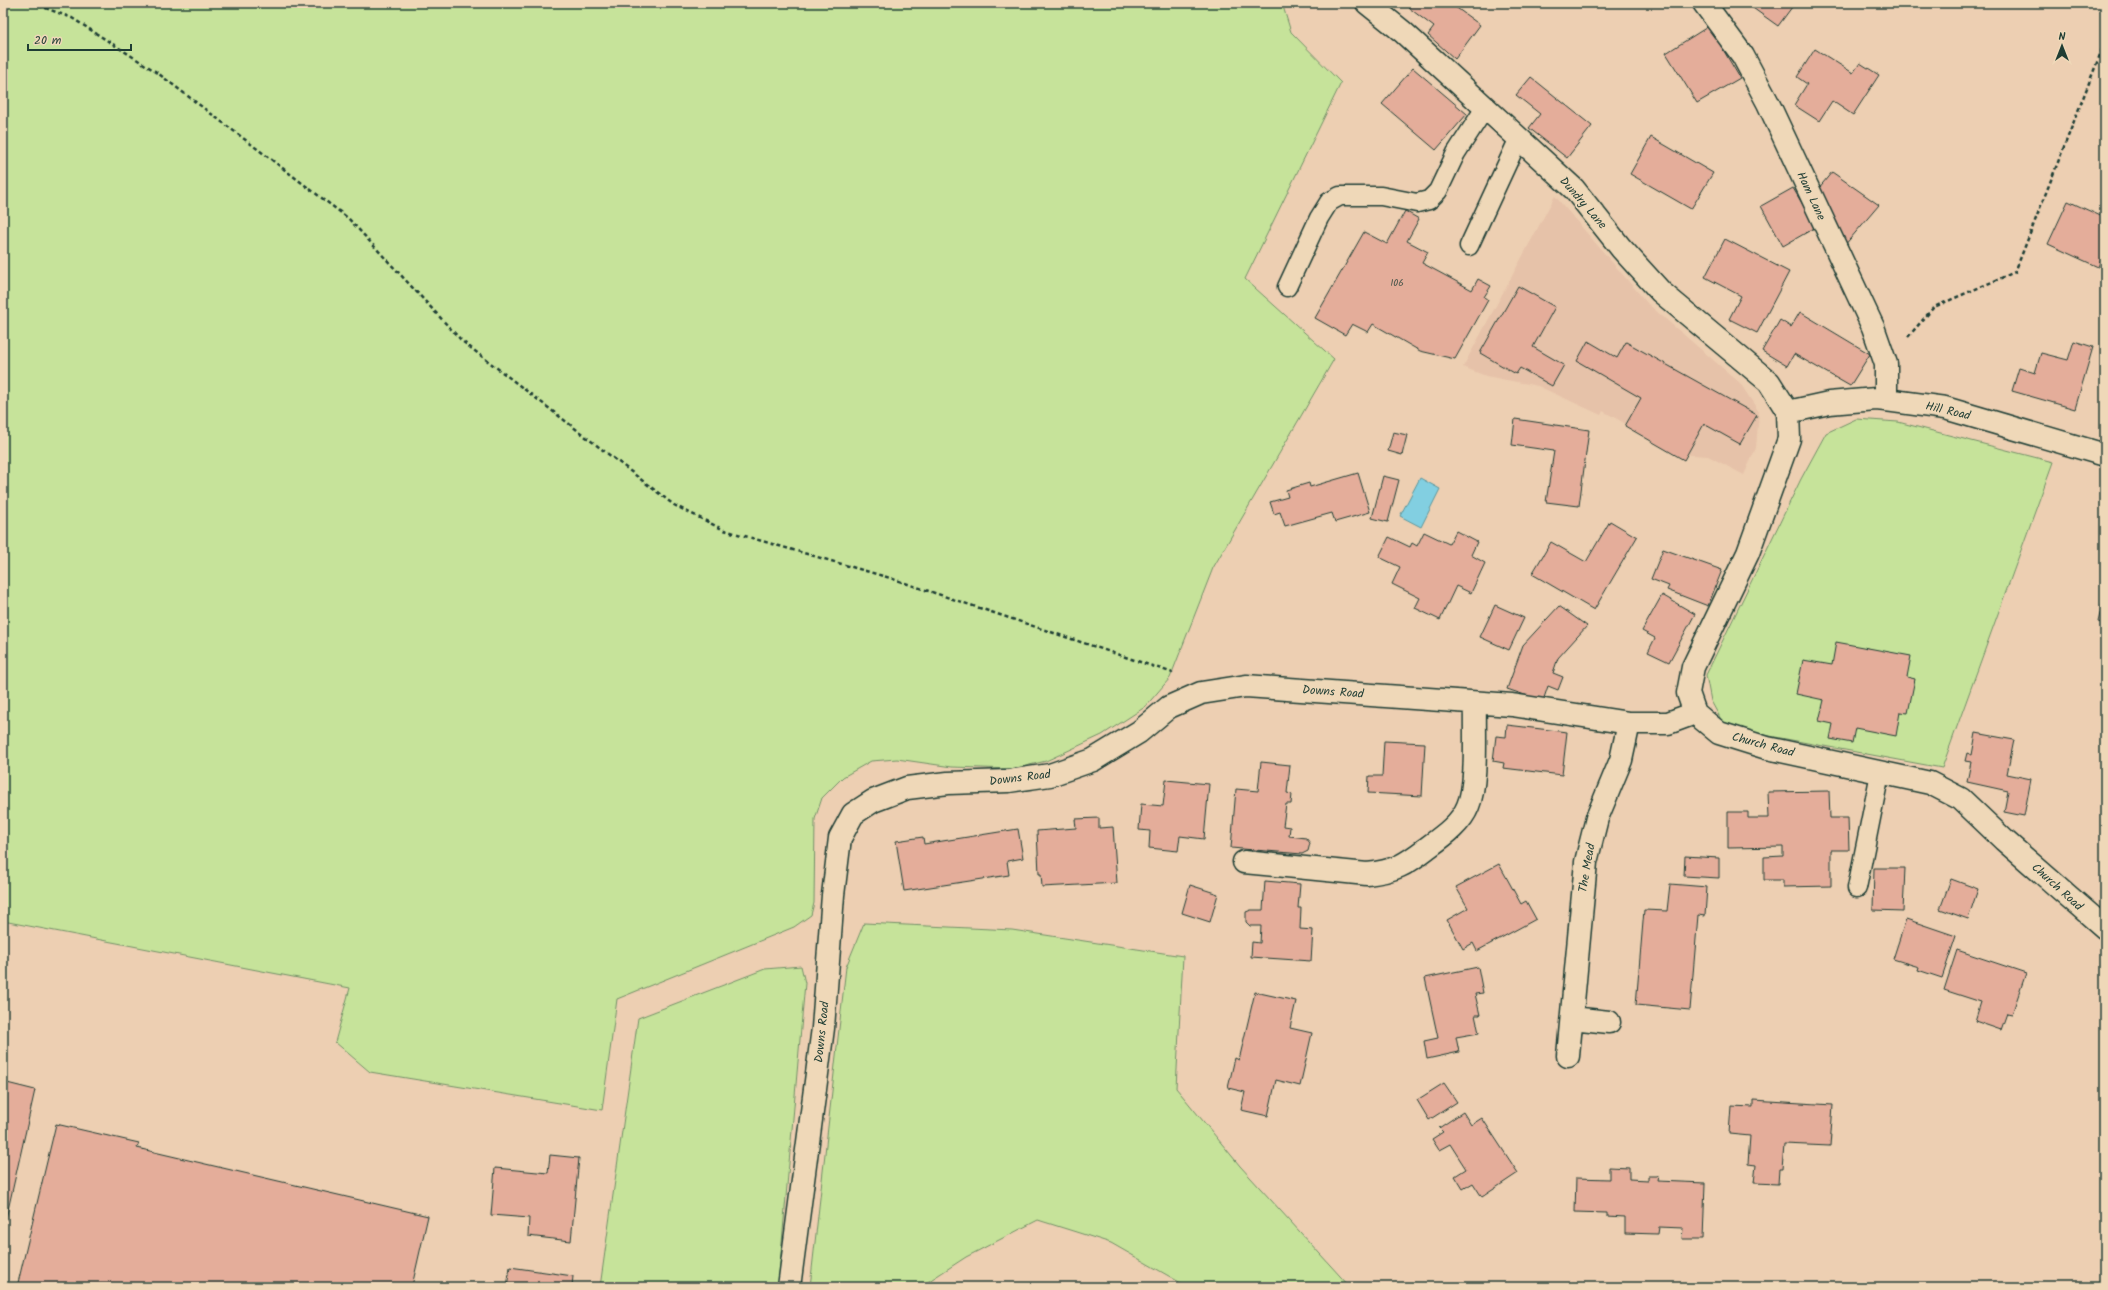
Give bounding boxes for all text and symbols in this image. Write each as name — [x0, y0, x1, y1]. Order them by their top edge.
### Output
scale bar — [28, 26, 131, 52]
north arrow — [2042, 26, 2082, 66]
text: N — [2059, 28, 2066, 46]
text: 20 m — [34, 31, 62, 50]
street label: Ham Lane — [1791, 168, 1831, 224]
street label: Dundry Lane — [1555, 173, 1612, 234]
house number: 106 — [1390, 275, 1404, 291]
street label: Hill Road — [1924, 397, 1973, 426]
street label: Downs Road — [1302, 680, 1365, 704]
street label: Church Road — [1730, 728, 1797, 763]
street label: Downs Road — [988, 765, 1053, 791]
street label: The Mead — [1573, 841, 1601, 894]
street label: Church Road — [2027, 859, 2088, 916]
street label: Downs Road — [809, 999, 835, 1064]

